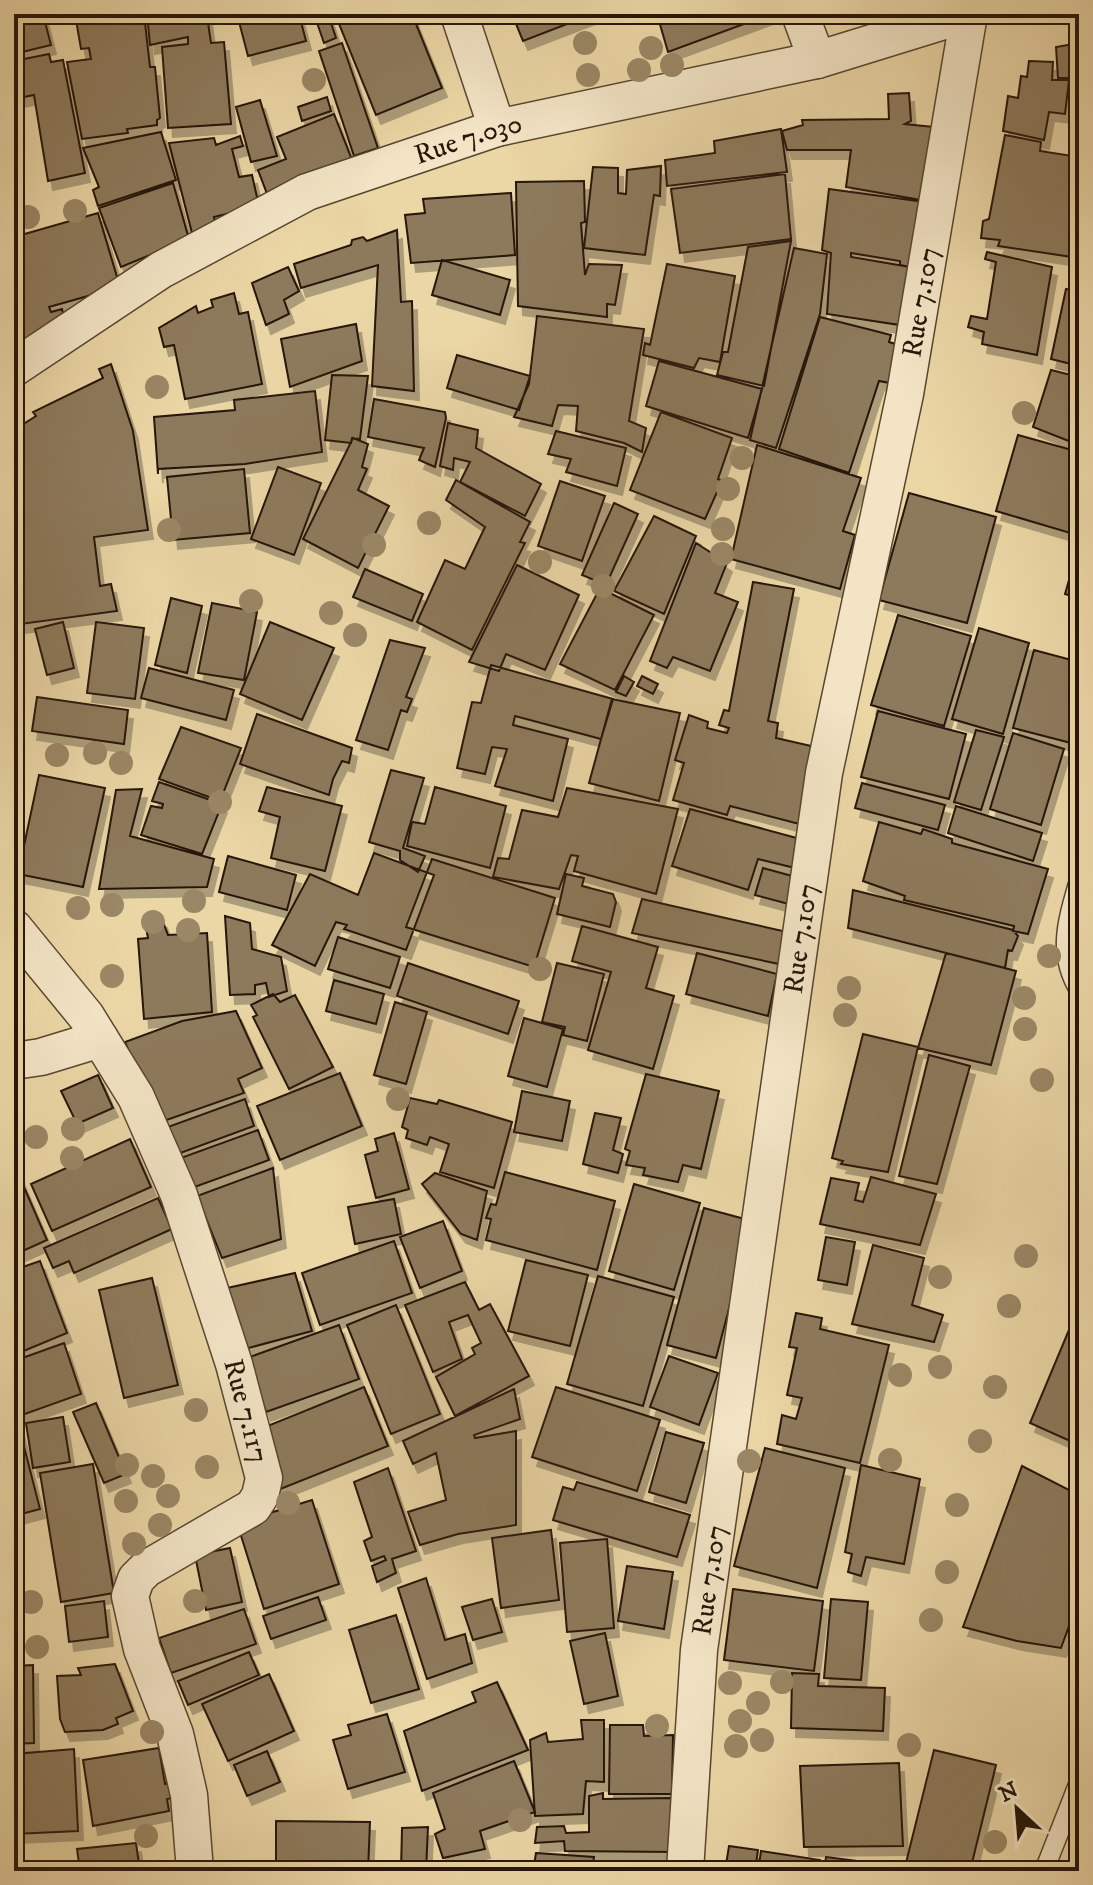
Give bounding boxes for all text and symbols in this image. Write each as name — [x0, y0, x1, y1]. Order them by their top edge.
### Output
street label: Rue 7.030 — [409, 106, 525, 172]
street label: Rue 7.107 — [894, 245, 947, 360]
street label: Rue 7.107 — [775, 881, 826, 996]
street label: Rue 7.117 — [216, 1355, 277, 1467]
street label: Rue 7.107 — [684, 1523, 734, 1638]
north arrow — [977, 1769, 1057, 1849]
text: N — [995, 1776, 1023, 1808]

